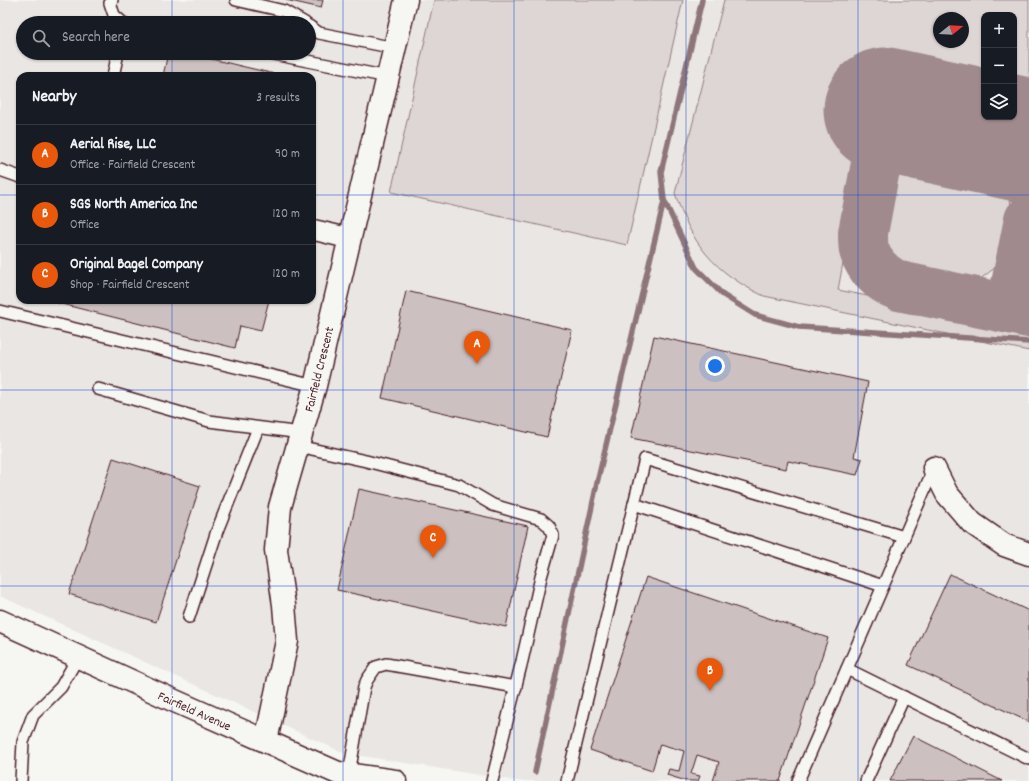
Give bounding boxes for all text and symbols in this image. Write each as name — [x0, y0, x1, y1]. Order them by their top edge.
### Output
north arrow — [933, 12, 969, 48]
map controls — [981, 12, 1017, 120]
button: + — [981, 12, 1017, 48]
search box — [16, 16, 316, 60]
icon: search — [30, 27, 52, 49]
text: Search here — [62, 27, 130, 49]
button: − — [981, 48, 1017, 84]
button: layers — [981, 84, 1017, 120]
text: Nearby — [32, 86, 76, 110]
text: 3 results — [256, 89, 300, 108]
text: Aerial Rise, LLC — [70, 134, 156, 156]
text: A — [41, 145, 49, 164]
text: 90 m — [275, 145, 300, 164]
text: Office · Fairfield Crescent — [70, 156, 195, 175]
text: SGS North America Inc — [70, 194, 197, 216]
text: B — [42, 205, 48, 224]
text: 120 m — [272, 205, 300, 224]
text: Office — [70, 216, 99, 235]
text: Original Bagel Company — [70, 254, 203, 276]
text: C — [42, 265, 48, 284]
text: 120 m — [272, 265, 300, 284]
text: Shop · Fairfield Crescent — [70, 276, 190, 295]
street label: Fairfield Crescent — [301, 325, 340, 414]
pin: A — [464, 331, 490, 364]
your location — [705, 356, 725, 376]
pin: C — [420, 525, 446, 558]
pin: B — [697, 658, 723, 691]
street label: Fairfield Avenue — [154, 688, 234, 737]

